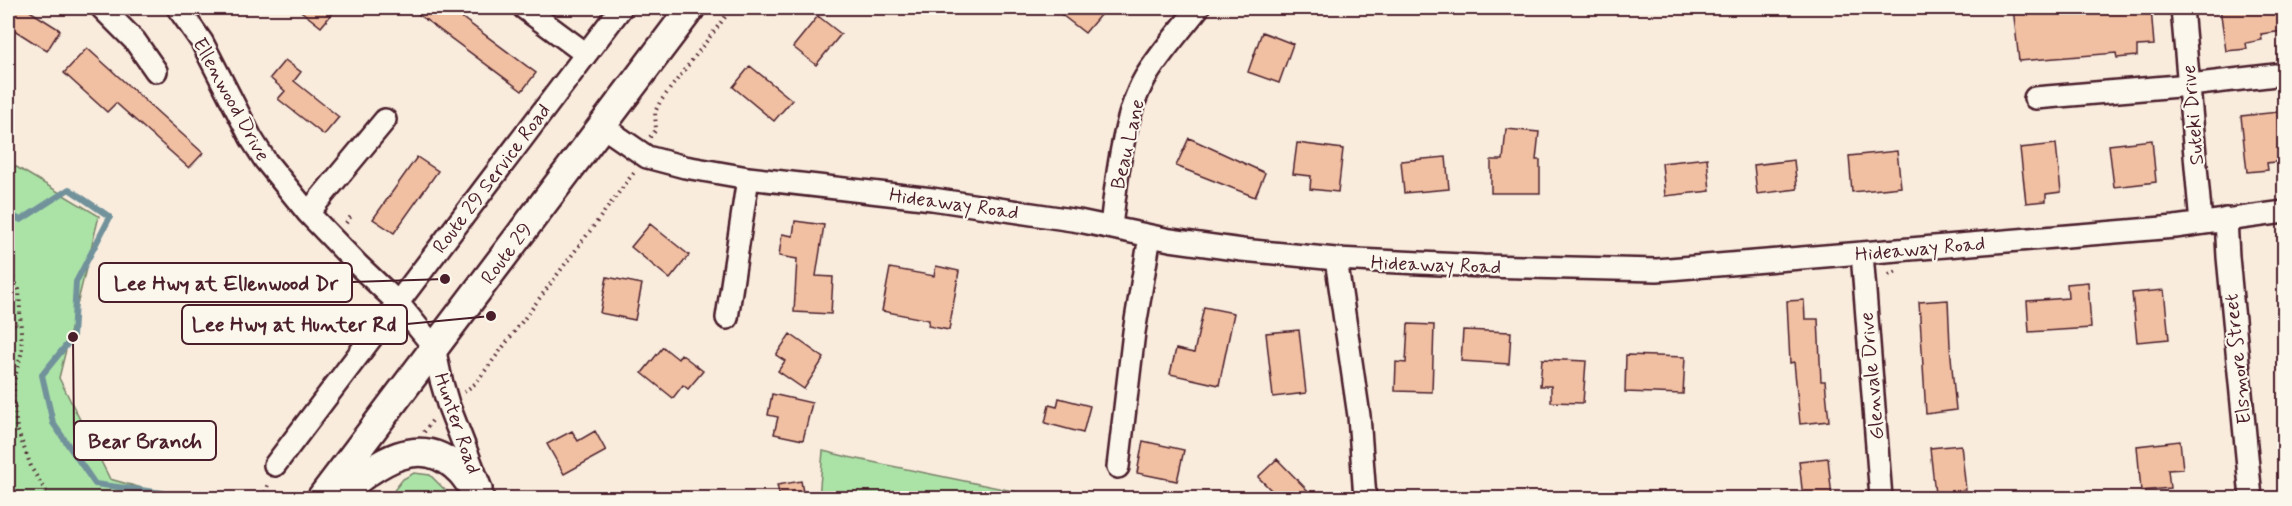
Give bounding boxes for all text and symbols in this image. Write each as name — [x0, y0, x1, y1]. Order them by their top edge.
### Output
street label: Ellenwood Drive — [186, 33, 276, 166]
street label: Suteki Drive — [2176, 64, 2211, 166]
street label: Beau Lane — [1105, 97, 1152, 192]
street label: Route 29 Service Road — [427, 98, 555, 258]
street label: Hideaway Road — [887, 182, 1020, 227]
street label: Route 29 — [475, 218, 537, 288]
street label: Hideaway Road — [1854, 230, 1986, 269]
street label: Hideaway Road — [1370, 250, 1502, 281]
callout: Lee Hwy at Ellenwood Dr — [99, 263, 352, 302]
text: Lee Hwy at Ellenwood Dr — [114, 270, 339, 298]
street label: Elsmore Street — [2218, 292, 2259, 426]
callout: Lee Hwy at Hunter Rd — [182, 305, 407, 344]
text: Lee Hwy at Hunter Rd — [192, 311, 396, 339]
street label: Glenvale Drive — [1853, 311, 1892, 441]
street label: Hunter Road — [427, 369, 487, 478]
callout: Bear Branch — [74, 421, 216, 460]
text: Bear Branch — [88, 428, 203, 456]

